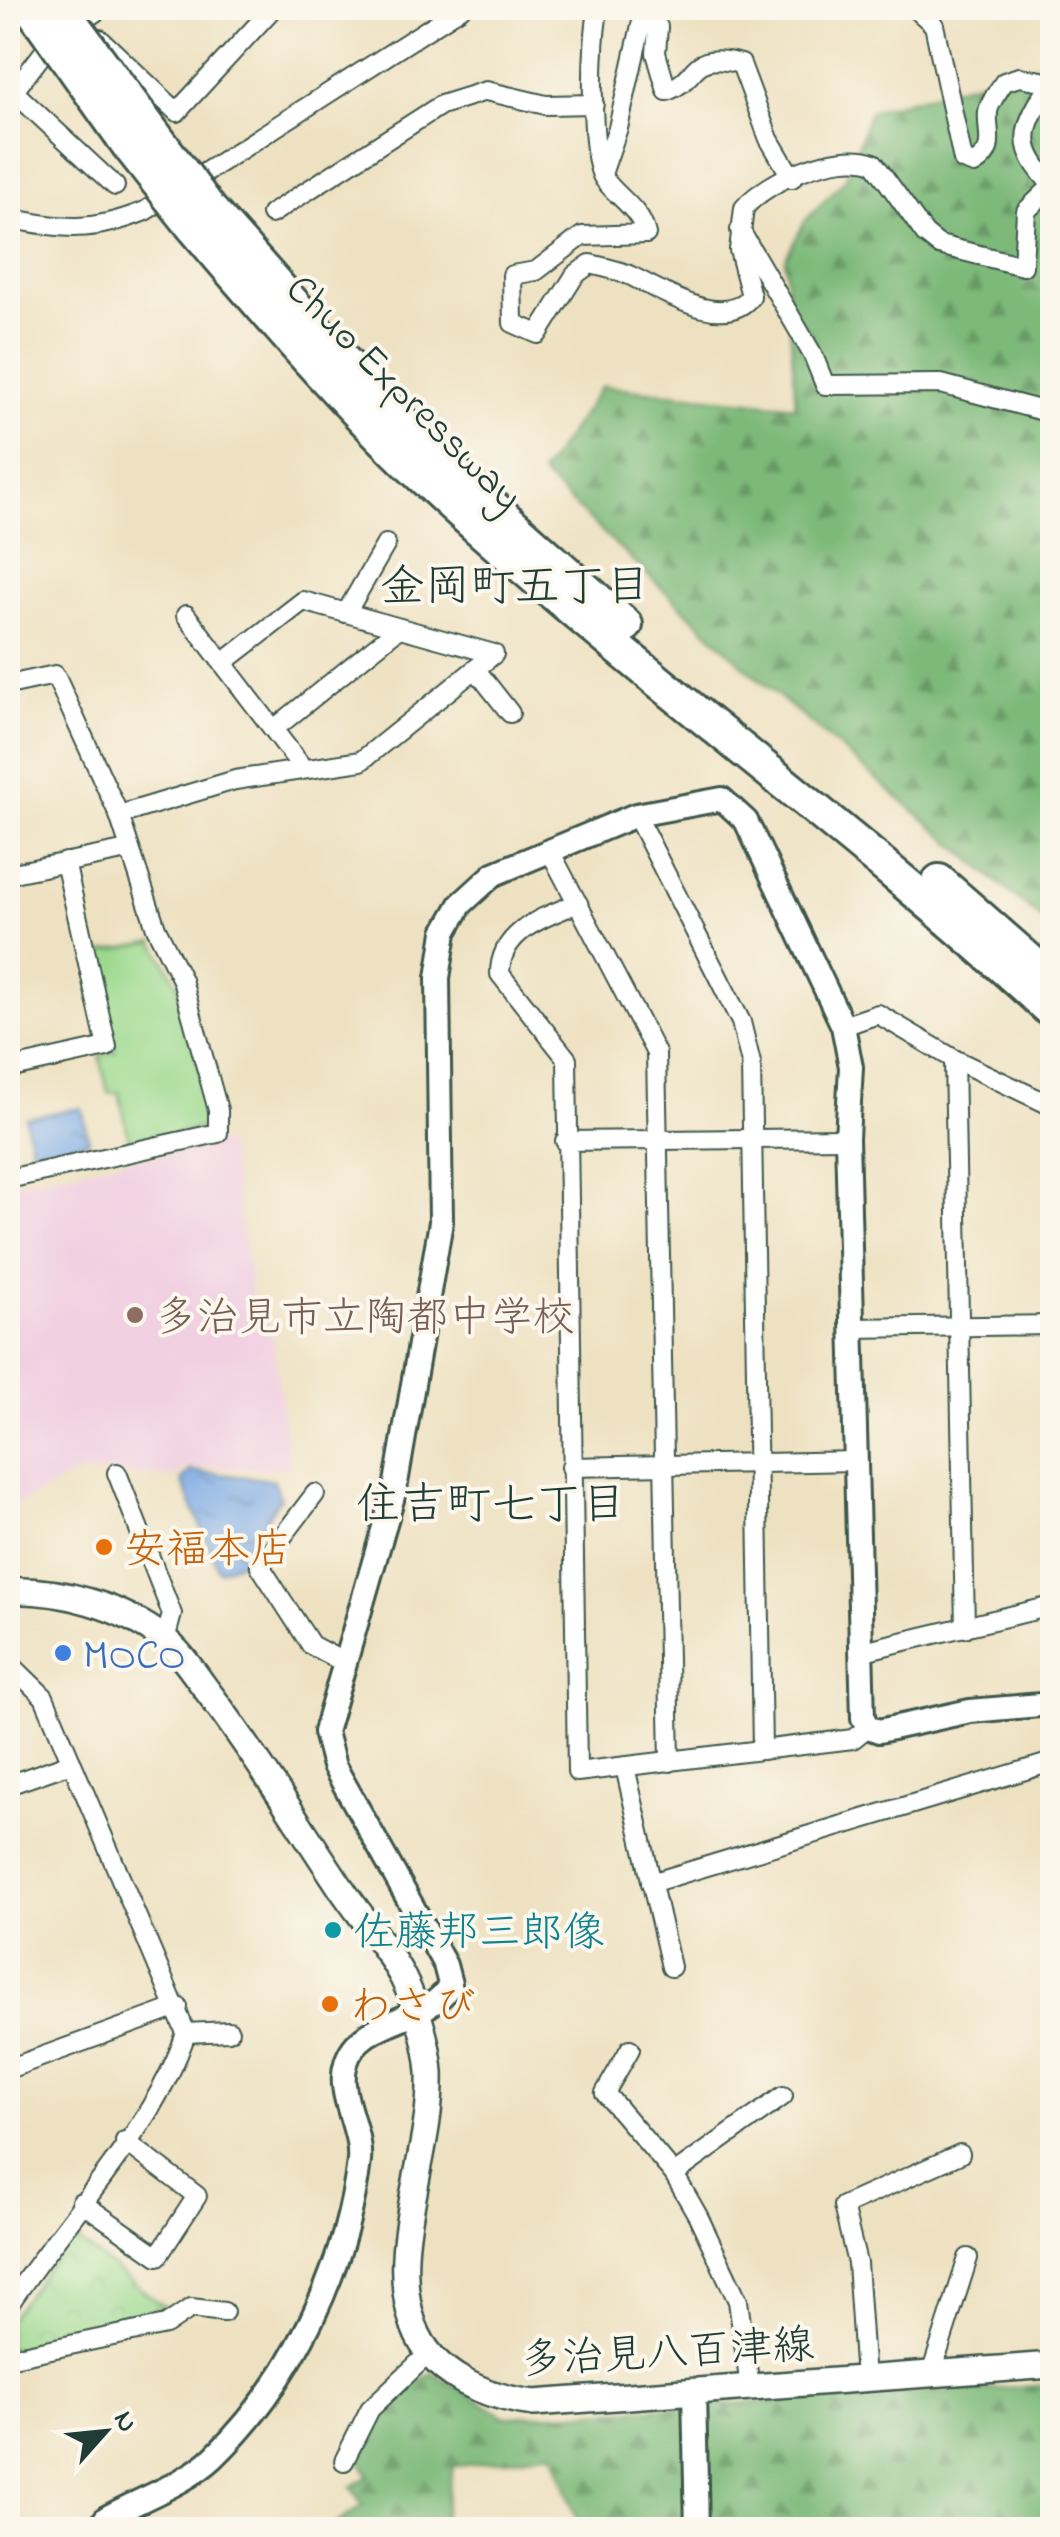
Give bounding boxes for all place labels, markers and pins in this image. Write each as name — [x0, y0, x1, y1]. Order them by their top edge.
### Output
place label: 多治見市立陶都中学校 — [155, 1289, 575, 1350]
marker: 多治見市立陶都中学校 — [124, 1304, 146, 1326]
place label: 安福本店 — [124, 1521, 292, 1582]
marker: 安福本店 — [93, 1536, 115, 1558]
place label: MOCO — [83, 1627, 185, 1688]
marker: MOCO — [52, 1642, 74, 1664]
place label: 佐藤邦三郎像 — [353, 1904, 605, 1965]
marker: 佐藤邦三郎像 — [322, 1919, 344, 1941]
place label: わさび — [350, 1978, 476, 2039]
marker: わさび — [319, 1993, 341, 2015]

